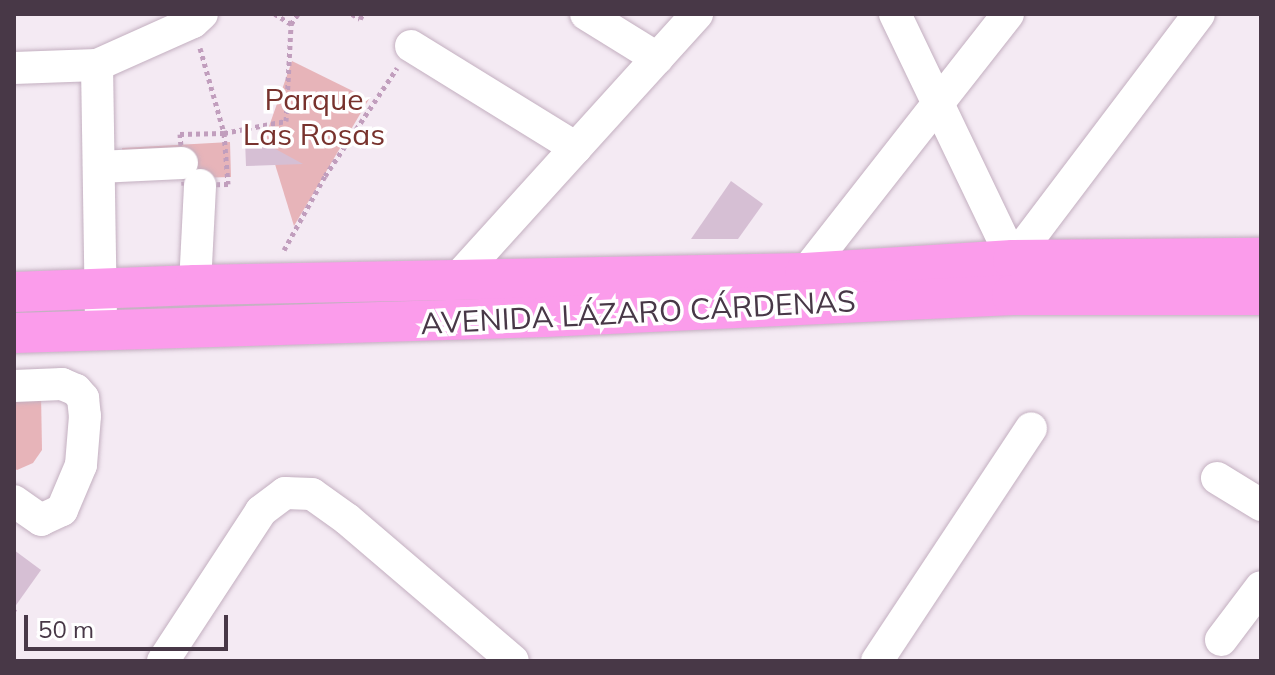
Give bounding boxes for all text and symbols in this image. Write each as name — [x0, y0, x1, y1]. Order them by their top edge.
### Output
park label: Parque Las Rosas — [243, 81, 385, 152]
street label: AVENIDA LÁZARO CÁRDENAS — [420, 283, 856, 341]
scale bar — [28, 599, 232, 649]
text: 50 m — [38, 614, 94, 644]

